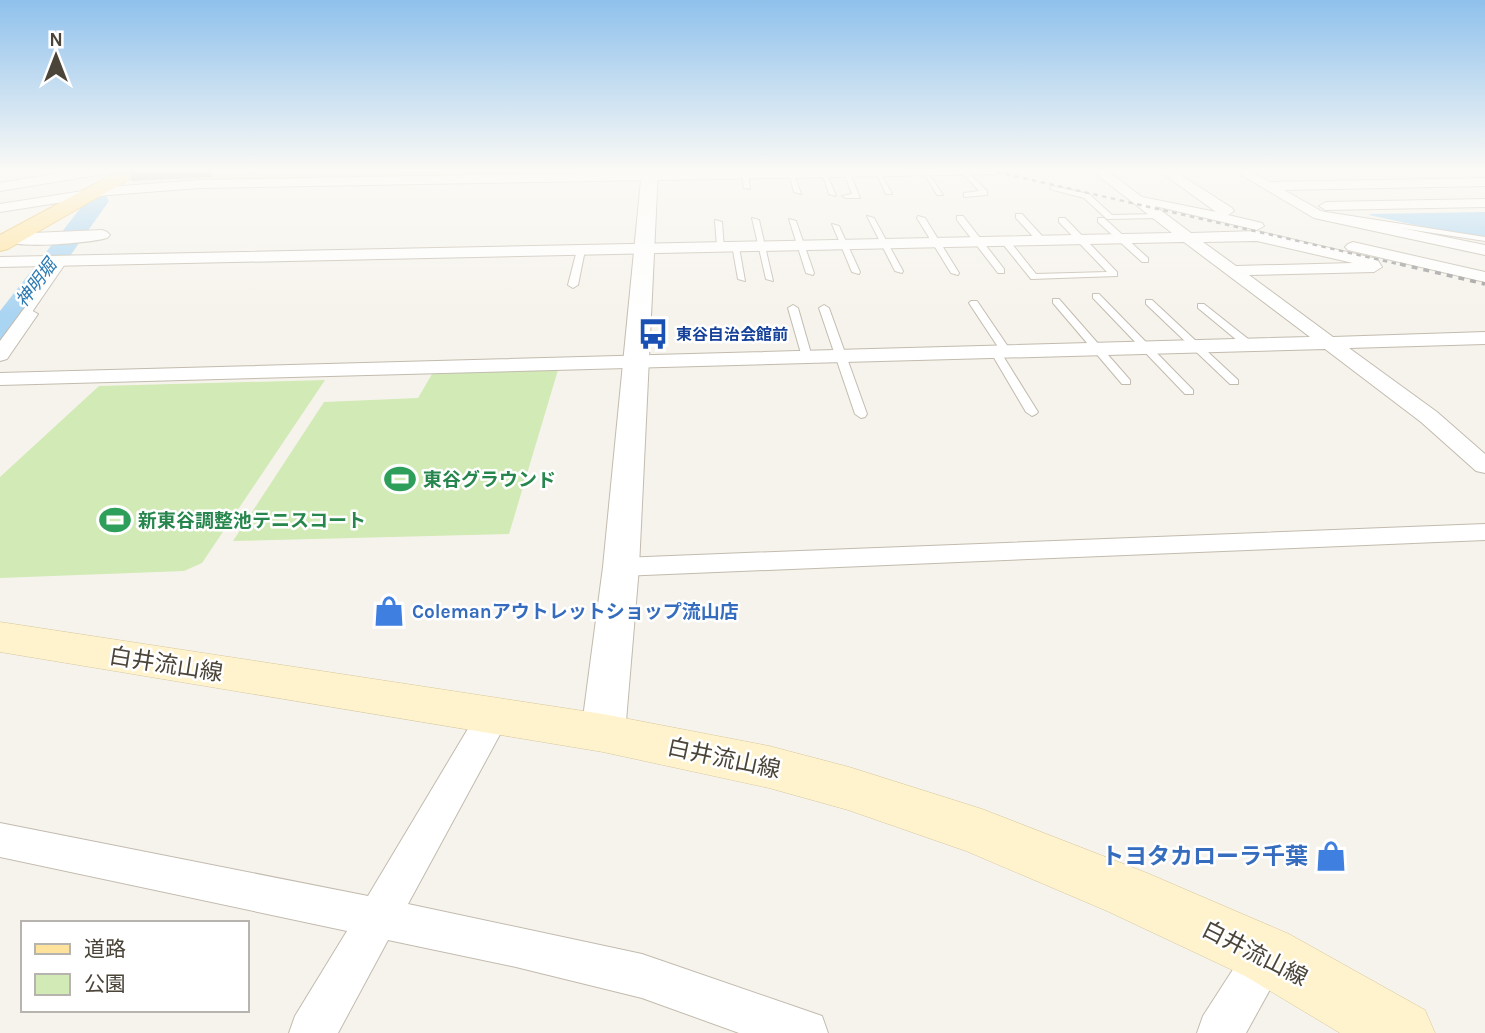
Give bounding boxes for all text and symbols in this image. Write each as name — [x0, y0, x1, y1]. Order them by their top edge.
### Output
north arrow — [21, 21, 91, 91]
text: N — [49, 29, 63, 51]
water label: 神明堀 — [11, 252, 63, 311]
bus stop icon: 東谷自治会館前 — [636, 317, 670, 351]
place label: 東谷自治会館前 — [676, 325, 788, 344]
sports icon: 東谷グラウンド — [383, 462, 417, 496]
place label: 東谷グラウンド — [423, 469, 556, 491]
sports icon: 新東谷調整池テニスコート — [98, 503, 132, 537]
place label: 新東谷調整池テニスコート — [138, 510, 366, 532]
shop icon: Colemanアウトレットショップ流山店 — [372, 594, 406, 628]
place label: Colemanアウトレットショップ流山店 — [412, 601, 739, 623]
street label: 白井流山線 — [107, 642, 225, 687]
street label: 白井流山線 — [665, 733, 783, 784]
shop icon: トヨタカローラ千葉 — [1314, 839, 1348, 873]
place label: トヨタカローラ千葉 — [1101, 843, 1308, 870]
street label: 白井流山線 — [1197, 915, 1312, 992]
legend — [21, 921, 248, 1012]
text: 道路 — [84, 937, 126, 961]
text: 公園 — [84, 972, 126, 996]

